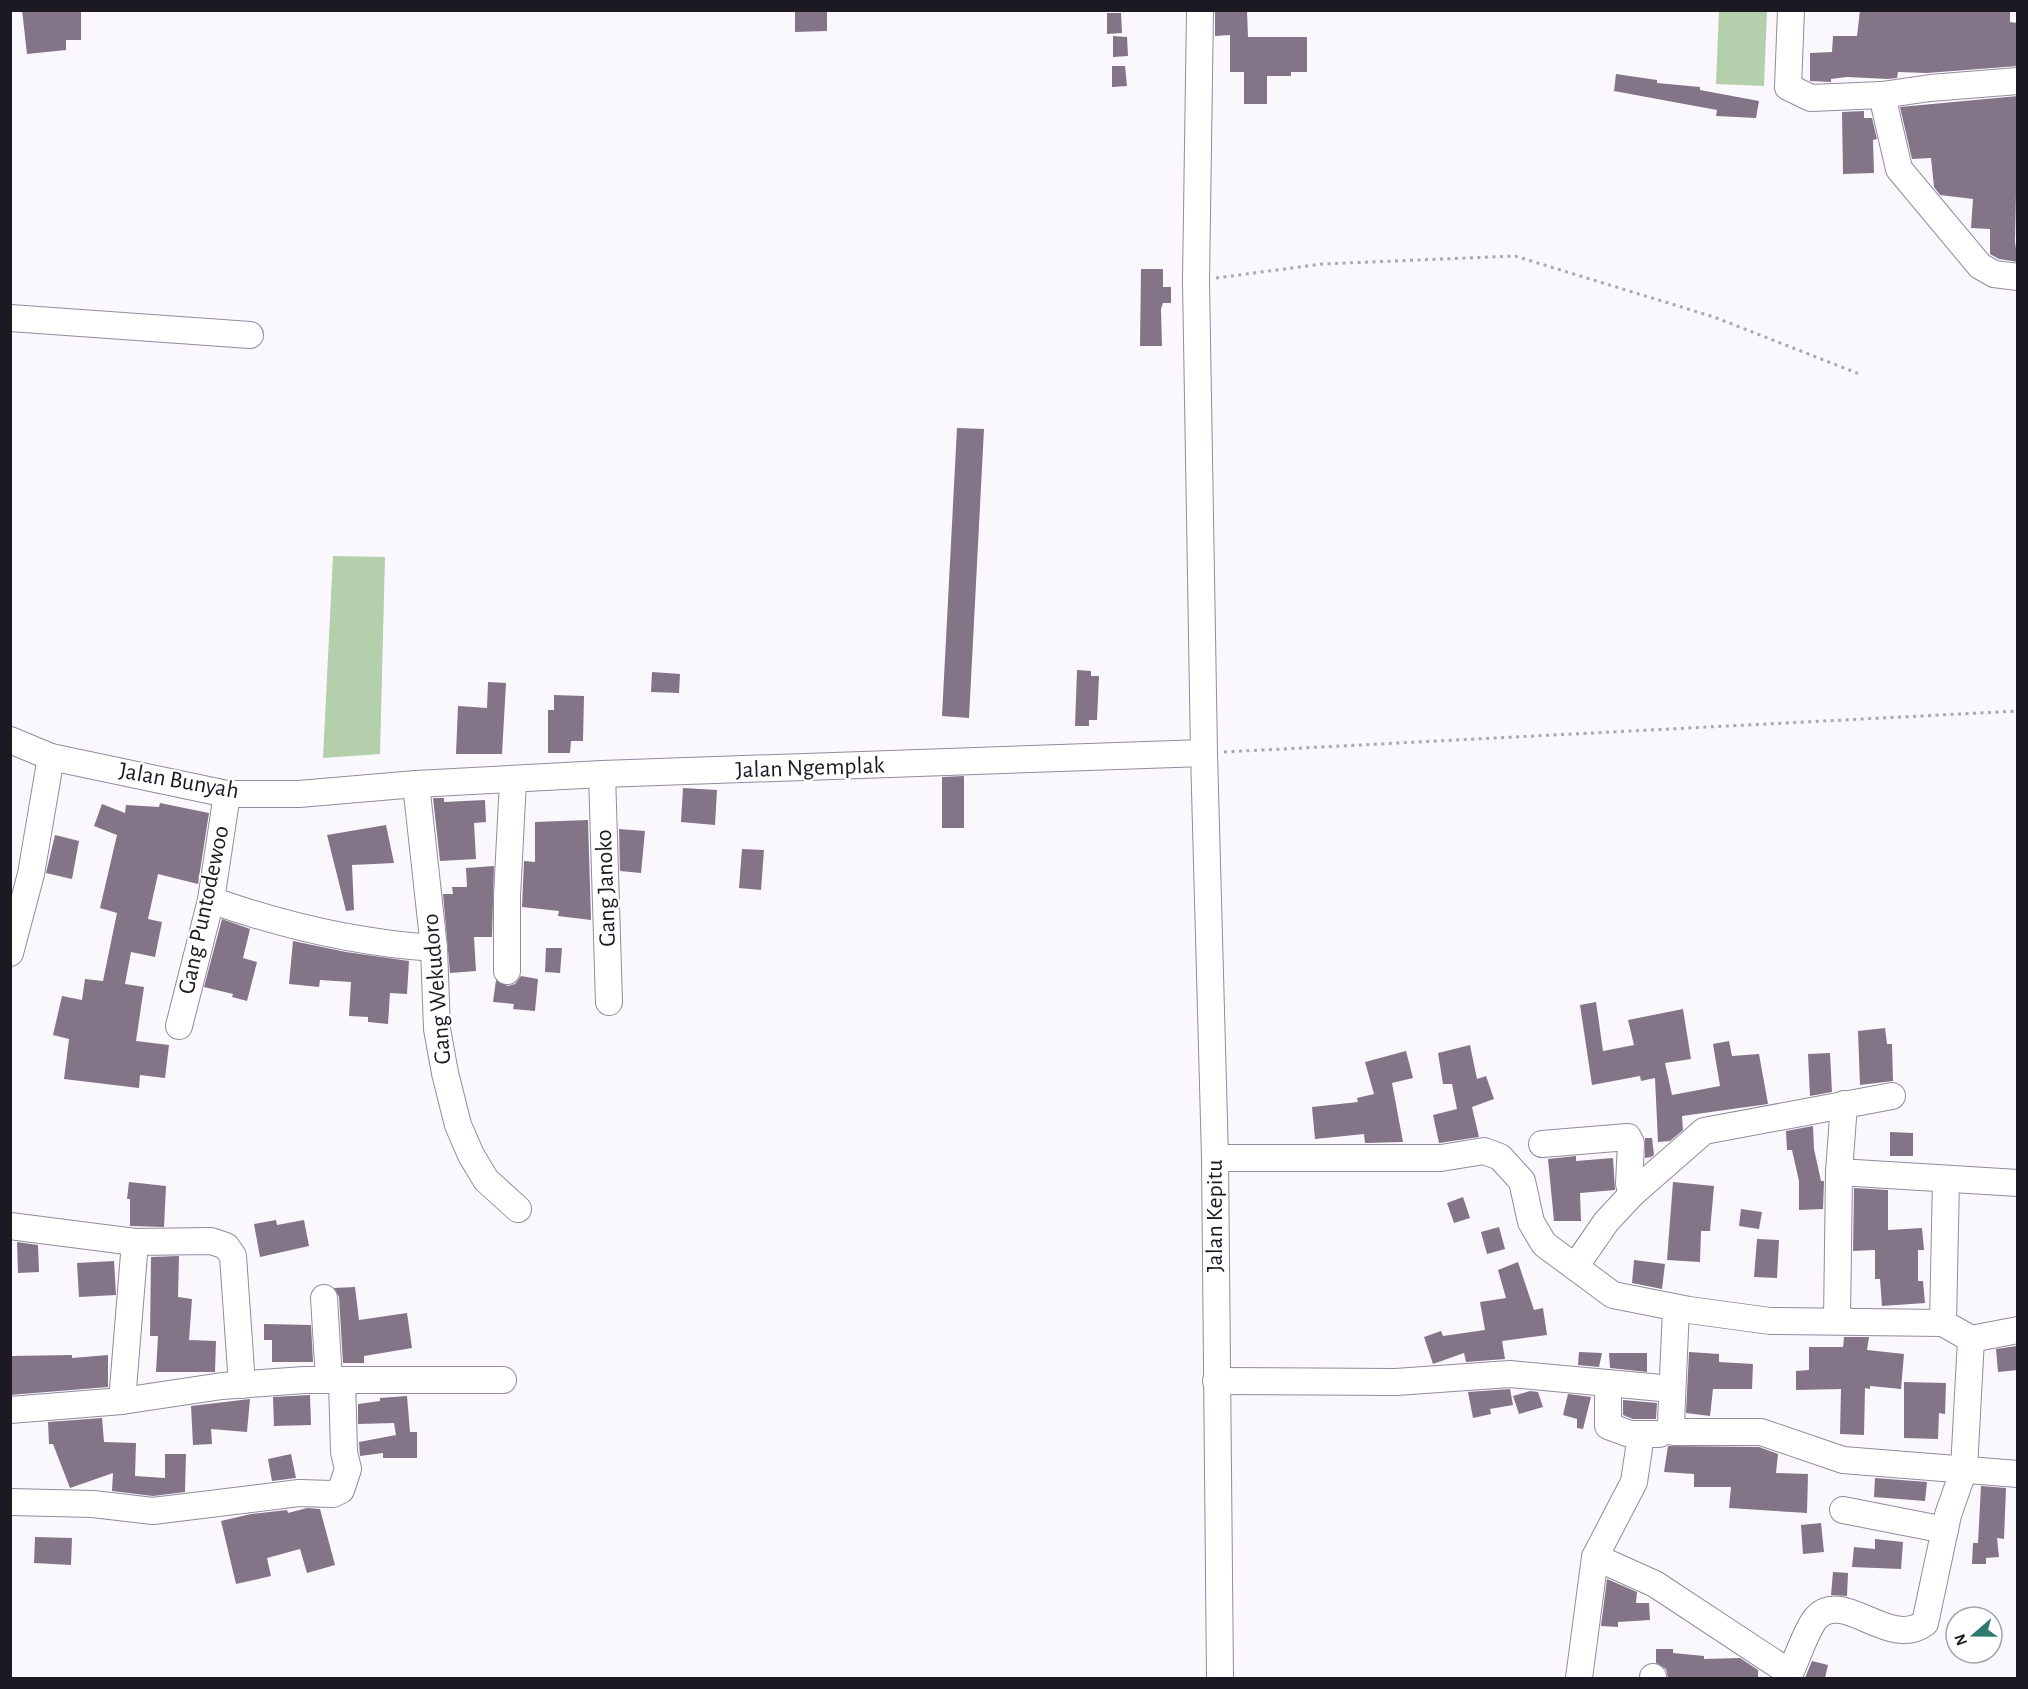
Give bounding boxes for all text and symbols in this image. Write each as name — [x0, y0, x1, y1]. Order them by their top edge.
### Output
street label: Jalan Ngemplak — [735, 753, 885, 783]
street label: Jalan Bunyah — [117, 759, 241, 803]
street label: Gang Puntodewoo — [174, 824, 234, 996]
street label: Gang Janoko — [592, 829, 620, 947]
street label: Gang Wekudoro — [418, 913, 456, 1065]
street label: Jalan Kepitu — [1203, 1160, 1227, 1272]
north arrow — [1944, 1605, 2004, 1665]
text: N — [1951, 1632, 1970, 1648]

